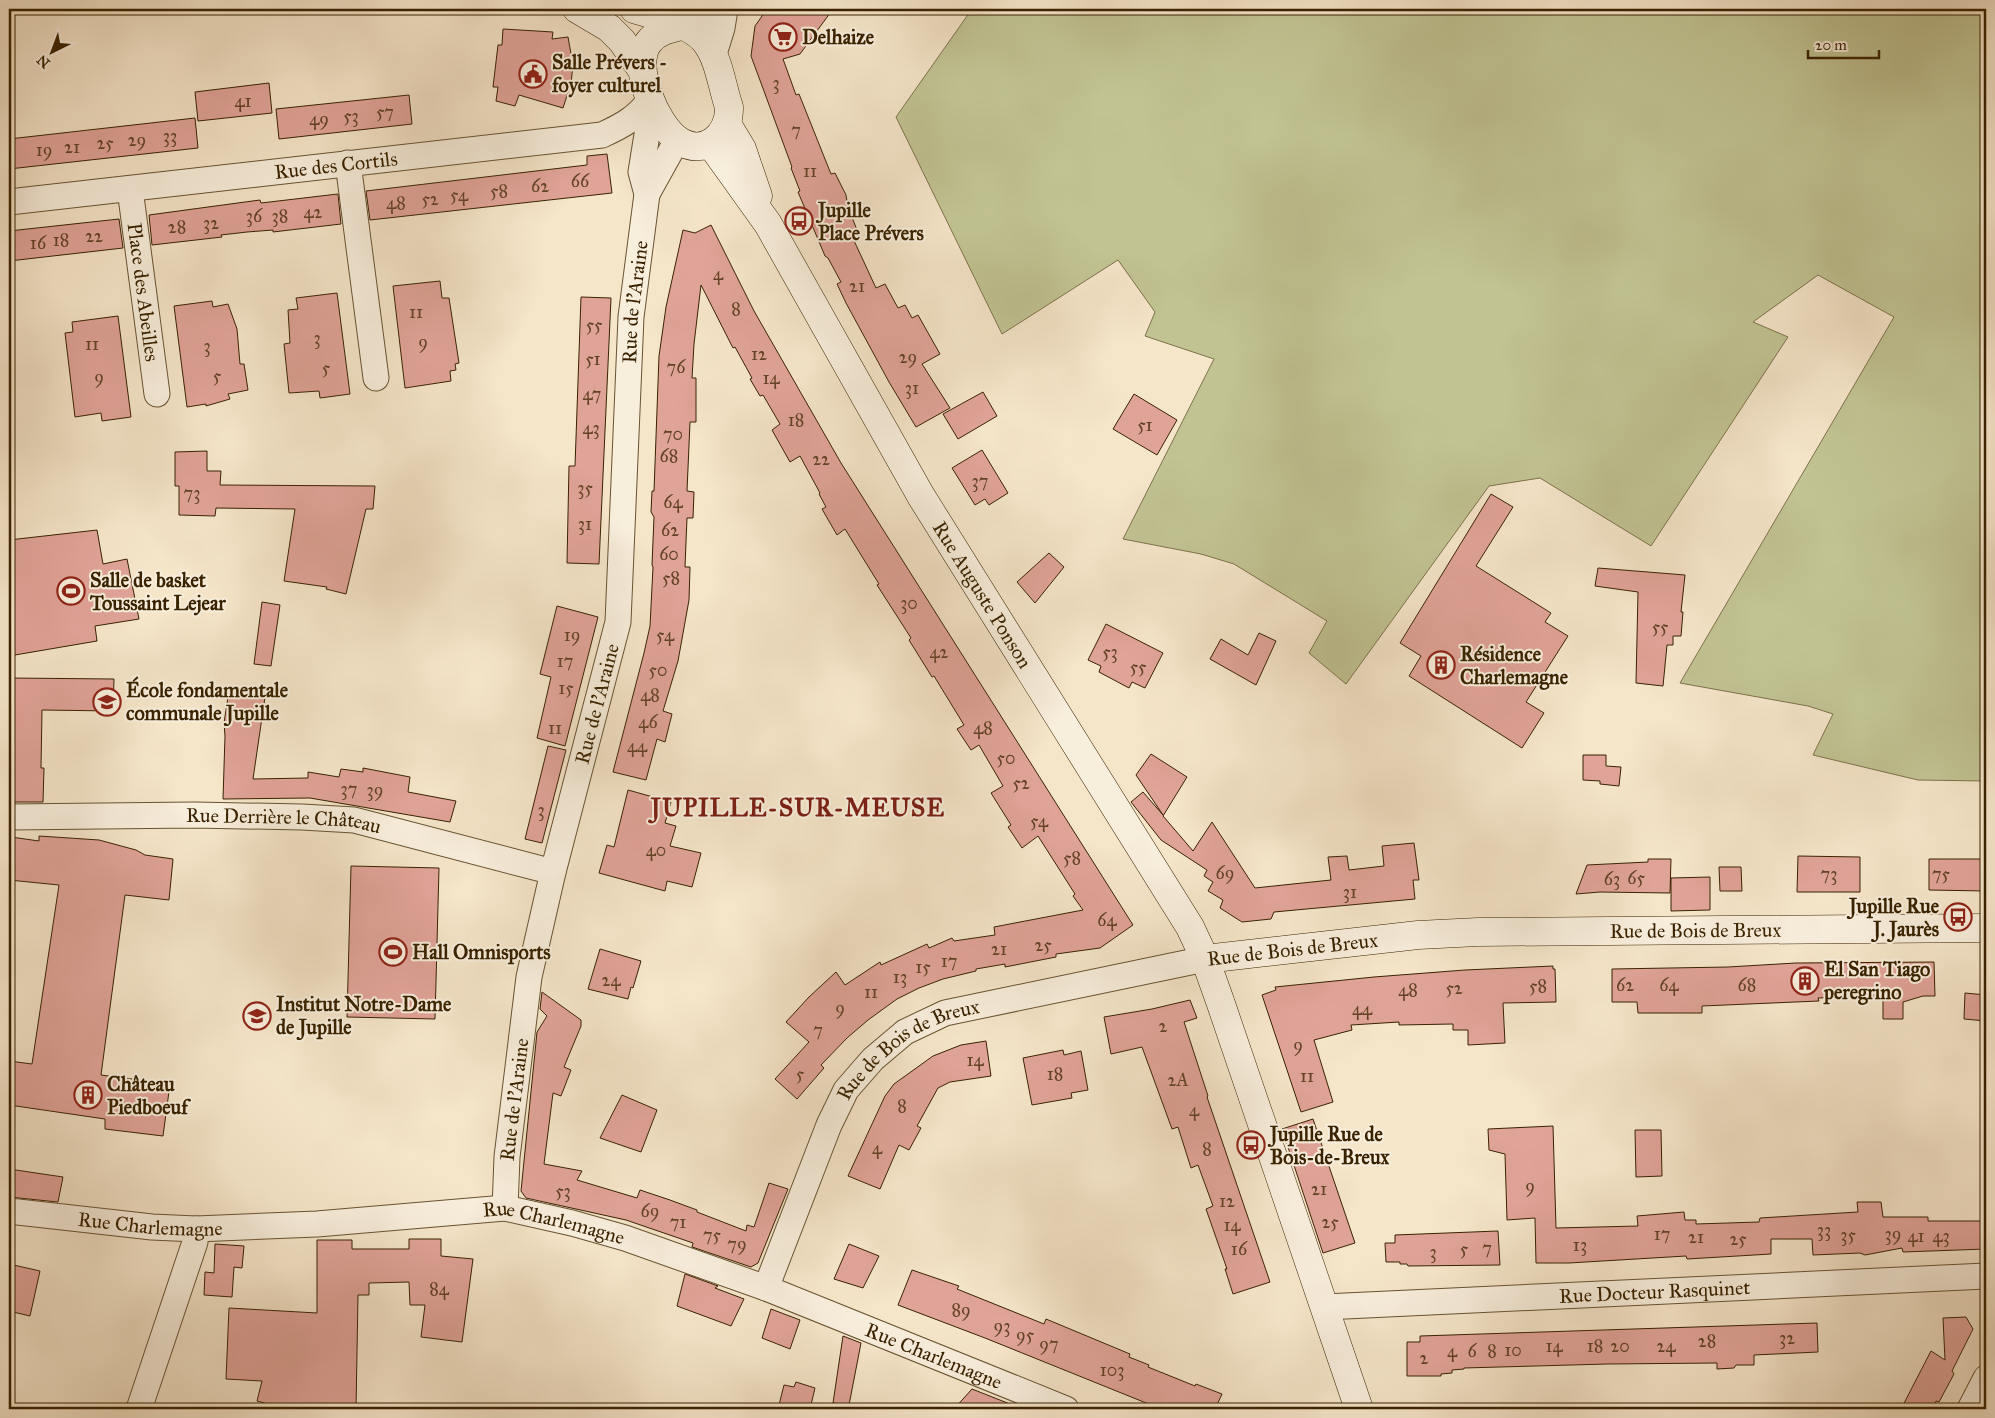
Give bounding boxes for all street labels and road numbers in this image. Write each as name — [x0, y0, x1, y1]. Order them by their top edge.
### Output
street label: Rue des Cortils — [273, 146, 399, 184]
street label: Place des Abeilles — [123, 221, 165, 363]
street label: Rue de l'Araine — [617, 239, 653, 364]
street label: Rue Auguste Ponson — [928, 517, 1038, 673]
street label: Rue de l'Araine — [570, 641, 624, 767]
street label: Rue Derrière le Château — [186, 803, 384, 839]
street label: Rue de Bois de Breux — [1610, 918, 1782, 943]
street label: Rue de Bois de Breux — [1206, 928, 1379, 971]
street label: Rue de Bois de Breux — [831, 994, 982, 1104]
street label: Rue de l'Araine — [495, 1037, 533, 1162]
street label: Rue Charlemagne — [482, 1196, 627, 1249]
street label: Rue Charlemagne — [77, 1207, 223, 1242]
street label: Rue Docteur Rasquinet — [1558, 1275, 1751, 1308]
street label: Rue Charlemagne — [862, 1317, 1006, 1394]

